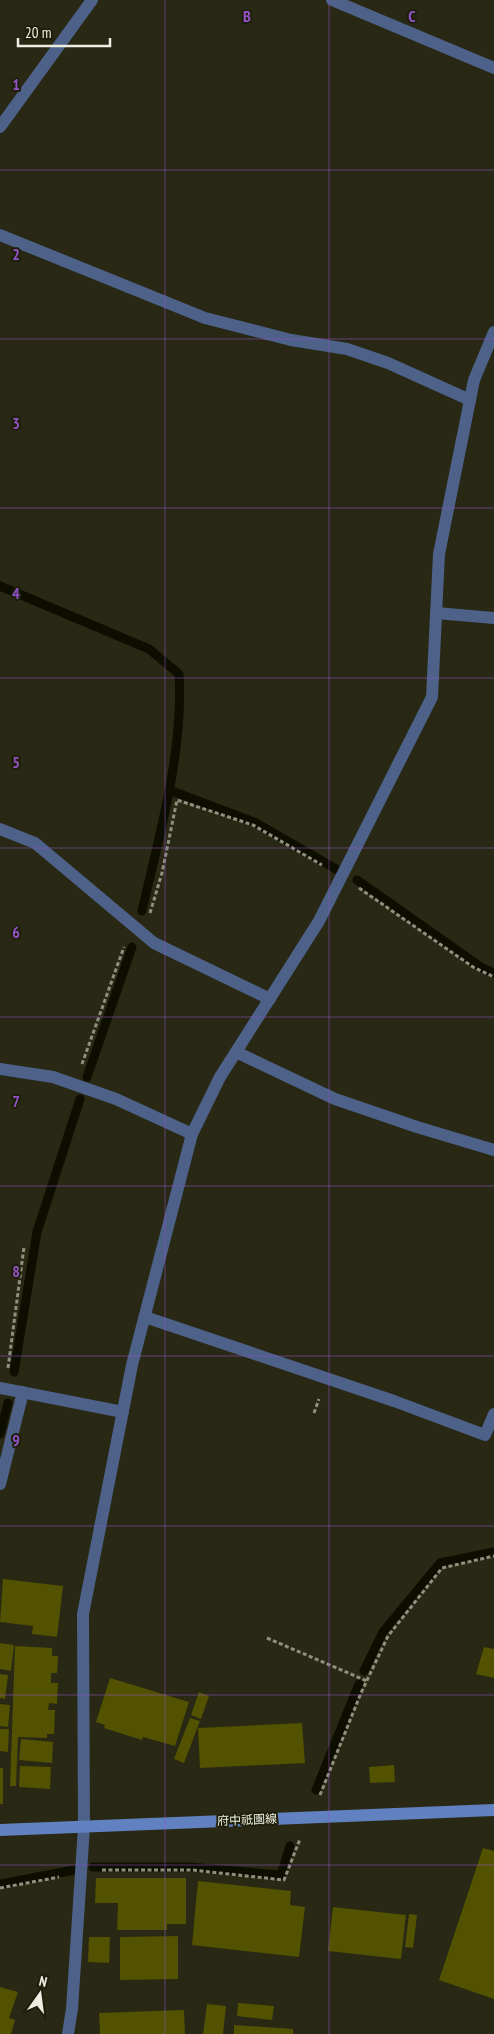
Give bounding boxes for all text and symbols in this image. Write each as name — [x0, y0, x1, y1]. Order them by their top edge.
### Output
text: B — [243, 6, 251, 26]
text: C — [408, 6, 416, 26]
scale bar — [18, 15, 110, 47]
text: 20 m — [25, 23, 51, 42]
text: 1 — [12, 74, 20, 94]
text: 2 — [12, 244, 20, 264]
text: 3 — [12, 413, 20, 433]
text: 4 — [12, 583, 20, 603]
text: 5 — [12, 752, 20, 772]
text: 6 — [12, 922, 20, 942]
text: 7 — [12, 1091, 20, 1111]
text: 8 — [12, 1261, 20, 1281]
text: 9 — [12, 1430, 20, 1450]
street label: 府中祇園線 — [217, 1811, 277, 1828]
north arrow — [15, 1969, 65, 2019]
text: N — [37, 1972, 49, 1991]

